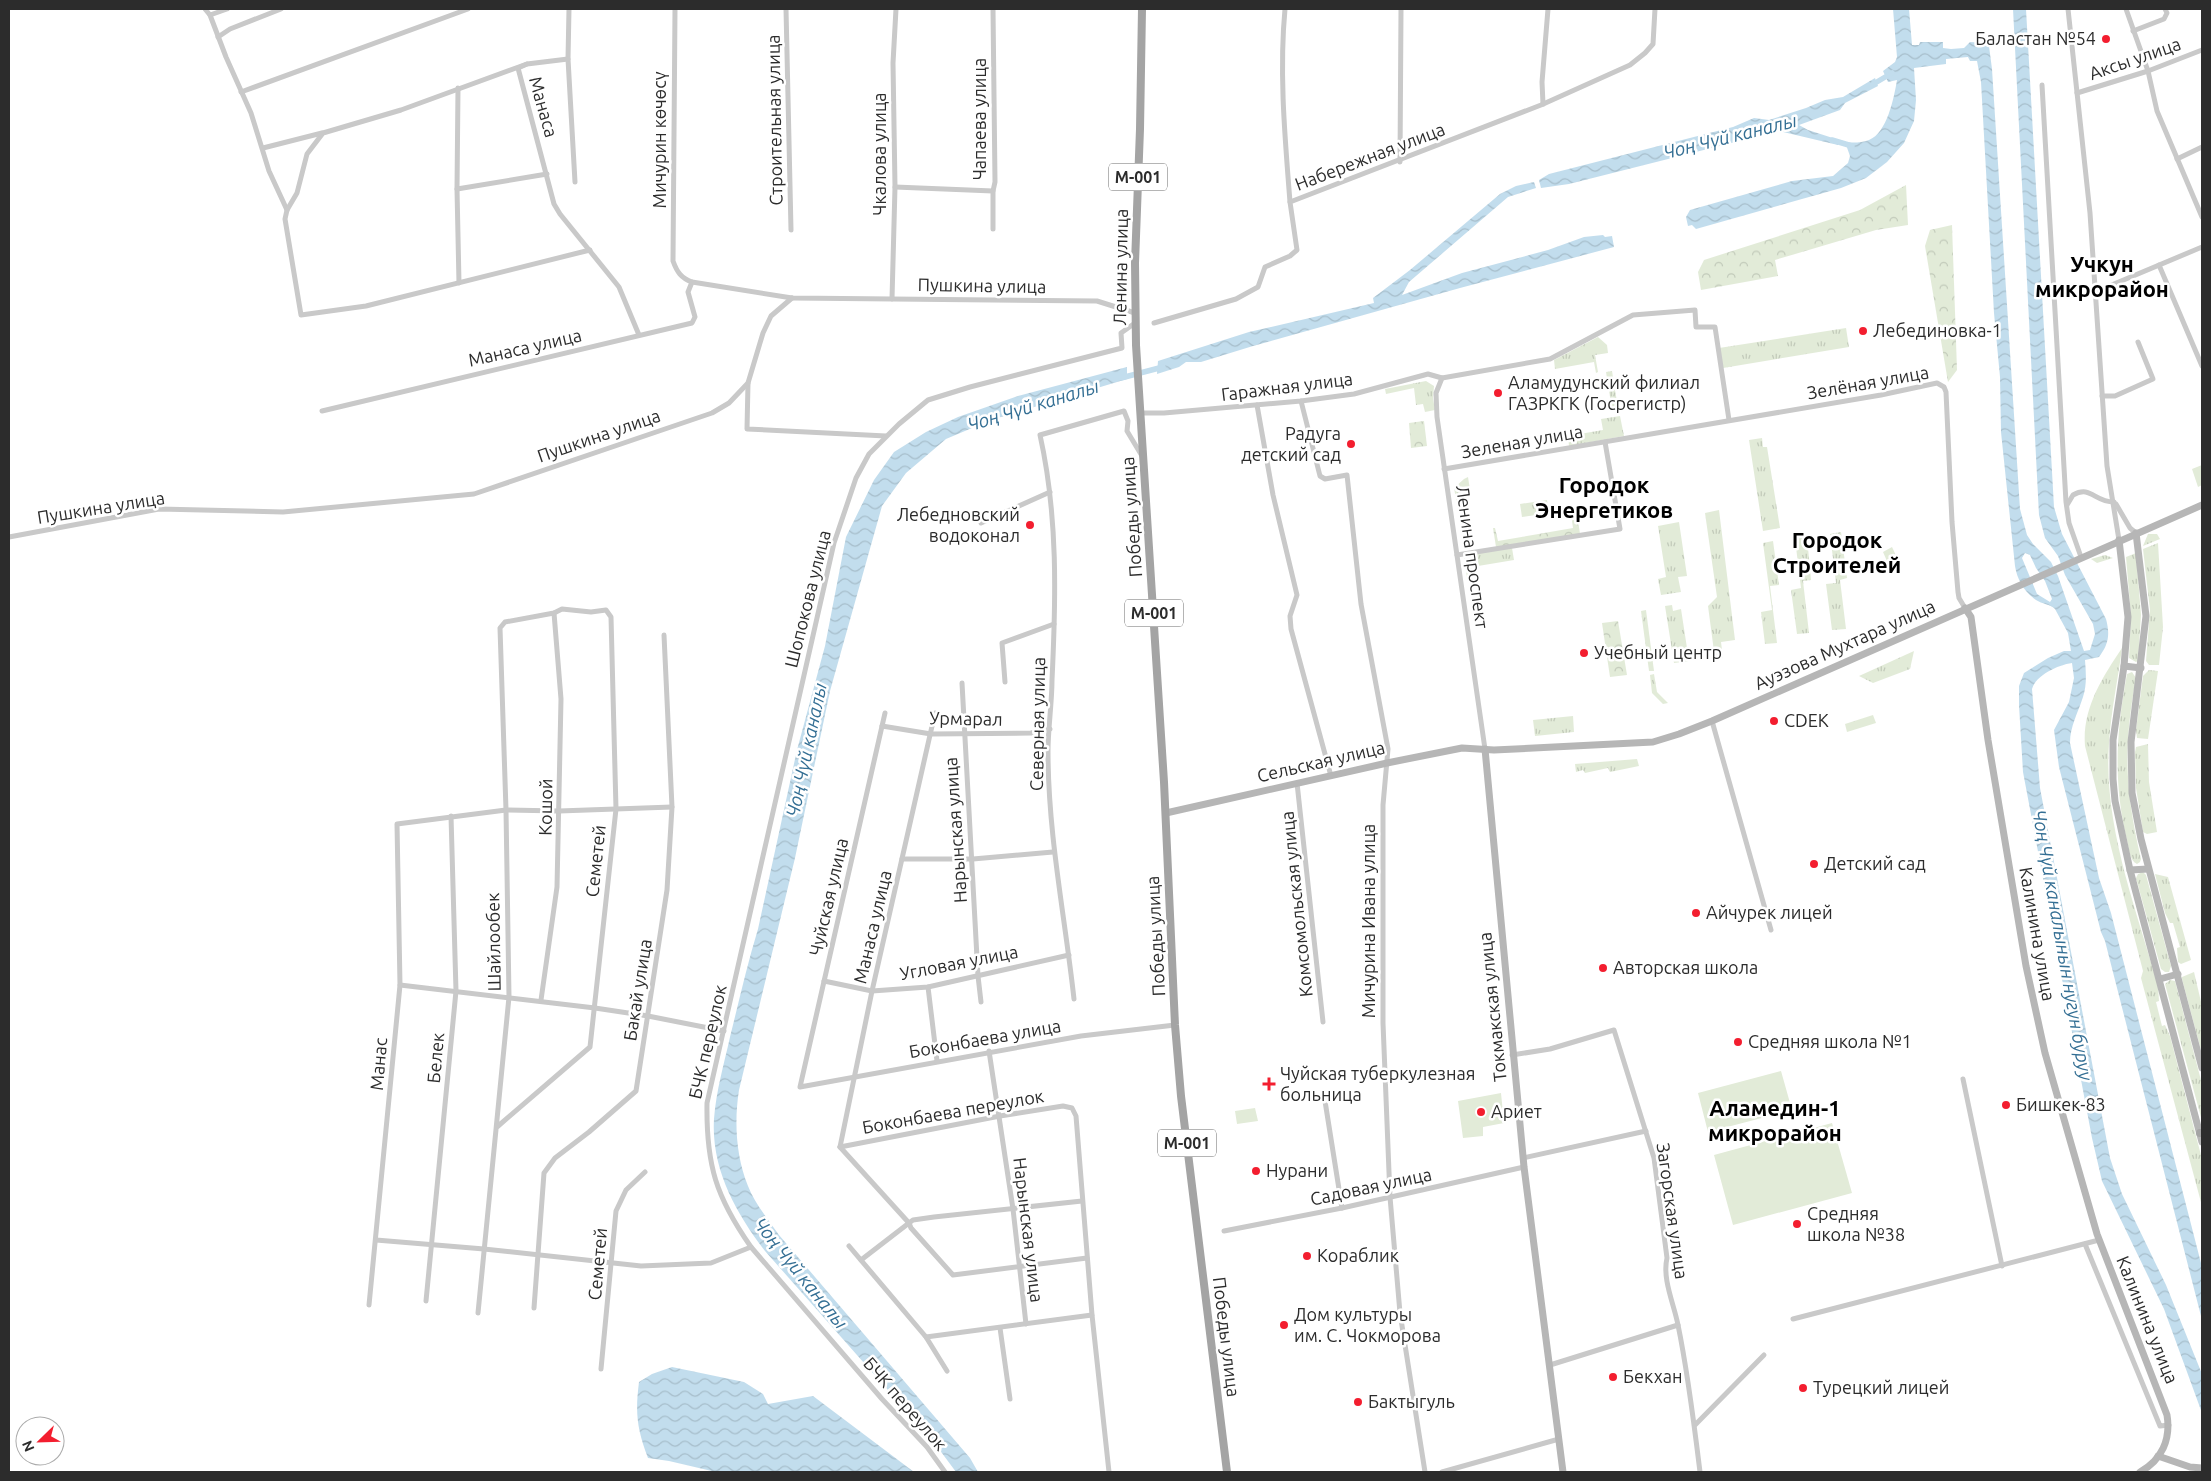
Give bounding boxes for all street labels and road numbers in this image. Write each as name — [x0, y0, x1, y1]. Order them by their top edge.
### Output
street label: Аксы улица — [2086, 33, 2183, 83]
street label: Строительная улица — [763, 34, 785, 206]
street label: Чапаева улица — [969, 58, 989, 180]
street label: Мичурин көчөсү — [649, 71, 669, 208]
street label: Манаса — [526, 74, 562, 139]
street label: Чкалова улица — [869, 92, 889, 216]
street label: Набережная улица — [1292, 118, 1447, 194]
road number: М-001 — [1109, 163, 1167, 190]
street label: Ленина улица — [1109, 208, 1131, 326]
street label: Пушкина улица — [917, 274, 1047, 296]
street label: Манаса улица — [466, 324, 583, 370]
street label: Зелёная улица — [1805, 361, 1930, 403]
street label: Гаражная улица — [1220, 368, 1354, 404]
street label: Пушкина улица — [535, 405, 663, 465]
street label: Зеленая улица — [1459, 420, 1584, 462]
street label: Победы улица — [1117, 456, 1145, 578]
street label: Ленина проспект — [1453, 484, 1493, 630]
street label: Пушкина улица — [36, 487, 166, 527]
street label: Шопокова улица — [780, 528, 834, 670]
street label: Ауэзова Мухтара улица — [1751, 595, 1938, 693]
road number: М-001 — [1125, 600, 1183, 626]
street label: Северная улица — [1026, 657, 1048, 791]
street label: Урмарал — [929, 707, 1003, 729]
street label: Сельская улица — [1255, 737, 1387, 785]
street label: Нарынская улица — [940, 756, 970, 904]
street label: Кошой — [535, 778, 555, 836]
street label: Комсомольская улица — [1276, 810, 1316, 998]
street label: Семетей — [581, 824, 609, 898]
street label: Мичурина Ивана улица — [1358, 824, 1378, 1018]
street label: Чуйская улица — [805, 836, 851, 958]
street label: Калинина улица — [2016, 865, 2060, 1002]
street label: Манаса улица — [849, 868, 895, 985]
street label: Победы улица — [1142, 875, 1168, 997]
street label: Шайлообек — [482, 892, 504, 992]
street label: Токмакская улица — [1474, 931, 1510, 1083]
street label: Бакай улица — [619, 937, 655, 1042]
street label: Угловая улица — [898, 941, 1020, 983]
street label: БЧК переулок — [684, 983, 730, 1101]
street label: Боконбаева улица — [907, 1015, 1062, 1061]
street label: Белек — [423, 1032, 447, 1084]
street label: Манас — [366, 1037, 390, 1091]
street label: Боконбаева переулок — [860, 1085, 1045, 1137]
road number: М-001 — [1158, 1130, 1216, 1156]
street label: Загорская улица — [1654, 1141, 1692, 1280]
street label: Нарынская улица — [1010, 1156, 1048, 1304]
street label: Садовая улица — [1308, 1163, 1433, 1209]
street label: Семетей — [584, 1227, 610, 1301]
street label: Калинина улица — [2113, 1253, 2183, 1386]
street label: Победы улица — [1210, 1276, 1244, 1398]
street label: БЧК переулок — [860, 1353, 952, 1454]

